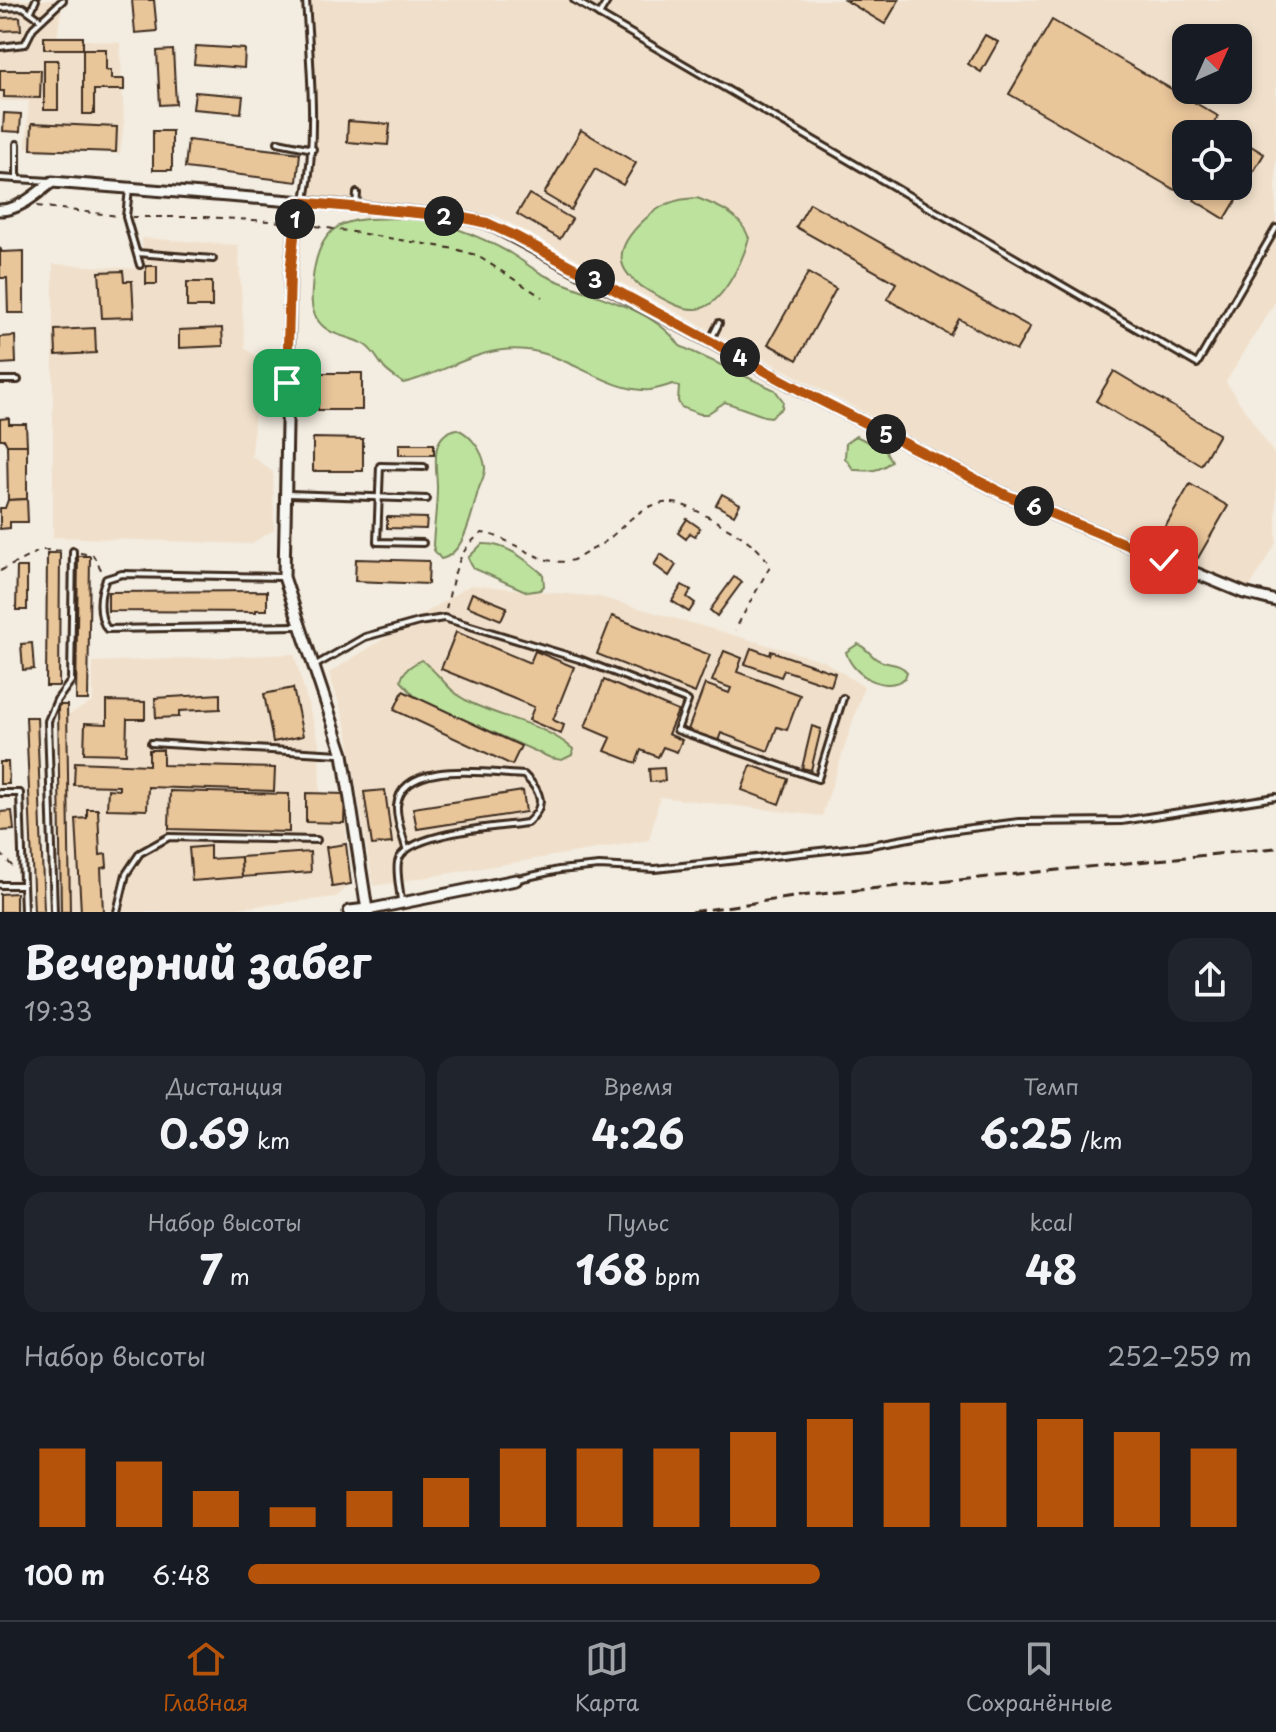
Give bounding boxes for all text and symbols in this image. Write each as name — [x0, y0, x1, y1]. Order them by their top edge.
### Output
north arrow — [1172, 24, 1252, 104]
map controls — [1172, 24, 1252, 200]
button: locate — [1172, 120, 1252, 200]
pin: 2 — [424, 196, 464, 236]
pin: 1 — [275, 199, 315, 239]
text: 2 — [436, 199, 452, 232]
text: 1 — [290, 202, 300, 235]
pin: 3 — [575, 259, 615, 299]
text: 3 — [588, 262, 602, 295]
pin: 4 — [720, 337, 760, 377]
text: 4 — [733, 340, 747, 373]
pin — [253, 349, 321, 417]
icon: arrive — [265, 361, 309, 405]
pin: 5 — [866, 414, 906, 454]
text: 5 — [879, 417, 893, 450]
pin: 6 — [1014, 486, 1054, 526]
text: 6 — [1026, 489, 1042, 522]
pin — [1130, 526, 1198, 594]
icon: check — [1142, 538, 1186, 582]
text: Вечерний забег — [24, 928, 371, 994]
button: share — [1168, 938, 1252, 1022]
text: 19:33 — [24, 991, 92, 1030]
text: Дистанция — [166, 1069, 283, 1102]
text: Время — [603, 1069, 673, 1102]
text: Темп — [1024, 1069, 1079, 1102]
text: 0.69 — [159, 1102, 250, 1163]
text: 4:26 — [592, 1102, 684, 1163]
text: 6:25 — [980, 1102, 1073, 1163]
text: km — [250, 1123, 290, 1156]
text: /km — [1073, 1123, 1123, 1156]
text: Набор высоты — [148, 1205, 302, 1238]
text: Пульс — [607, 1205, 669, 1238]
text: kcal — [1029, 1205, 1073, 1238]
text: 7 — [200, 1238, 223, 1299]
text: 168 — [575, 1238, 648, 1299]
text: 48 — [1025, 1238, 1078, 1299]
text: m — [223, 1259, 250, 1292]
text: bpm — [648, 1259, 701, 1292]
text: Набор высоты — [24, 1336, 206, 1375]
text: 252–259 m — [1107, 1336, 1252, 1375]
text: 100 m — [24, 1555, 105, 1594]
text: 6:48 — [152, 1555, 211, 1594]
tab: Главная — [163, 1637, 248, 1718]
tab: Карта — [575, 1637, 639, 1718]
tab: Сохранённые — [966, 1637, 1113, 1718]

